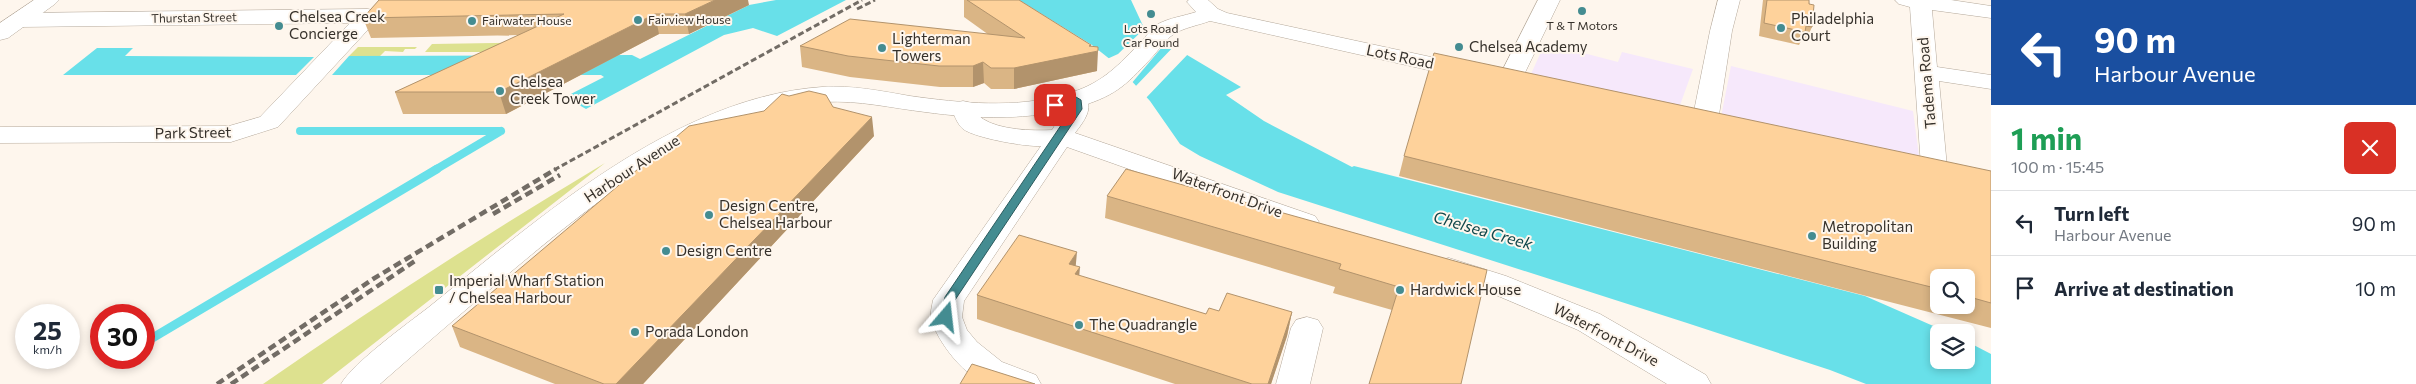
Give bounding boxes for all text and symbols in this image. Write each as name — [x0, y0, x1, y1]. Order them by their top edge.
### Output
marker: T & T Motors — [1576, 5, 1588, 17]
place label: Chelsea Creek Concierge — [289, 7, 385, 42]
marker: Lots Road Car Pound — [1145, 8, 1157, 20]
street label: Thurstan Street — [151, 9, 237, 25]
place label: Philadelphia Court — [1791, 9, 1874, 44]
place label: Fairview House — [648, 12, 731, 26]
place label: Fairwater House — [482, 13, 571, 27]
marker: Fairview House — [632, 14, 644, 26]
marker: Fairwater House — [466, 15, 478, 27]
text: 90 m — [2094, 17, 2176, 60]
place label: T & T Motors — [1546, 18, 1618, 32]
marker: Chelsea Creek Concierge — [273, 20, 285, 32]
icon: left — [2011, 20, 2076, 85]
place label: Lots Road Car Pound — [1123, 21, 1179, 49]
marker: Philadelphia Court — [1775, 22, 1787, 34]
place label: Lighterman Towers — [892, 29, 971, 64]
place label: Chelsea Academy — [1469, 37, 1588, 55]
street label: Tadema Road — [1913, 37, 1939, 129]
street label: Lots Road — [1365, 40, 1435, 72]
marker: Chelsea Academy — [1453, 41, 1465, 53]
marker: Lighterman Towers — [876, 42, 888, 54]
text: Harbour Avenue — [2094, 60, 2256, 87]
place label: Chelsea Creek Tower — [510, 72, 596, 107]
pin — [1034, 84, 1076, 126]
marker: Chelsea Creek Tower — [494, 85, 506, 97]
icon: arrive — [1041, 91, 1069, 119]
text: 1 min — [2011, 119, 2082, 156]
street label: Park Street — [155, 122, 231, 142]
button: close — [2344, 122, 2396, 174]
street label: Harbour Avenue — [580, 131, 683, 206]
text: 100 m · 15:45 — [2011, 157, 2104, 176]
street label: Waterfront Drive — [1169, 164, 1285, 221]
place label: Design Centre, Chelsea Harbour — [719, 196, 832, 231]
text: Turn left — [2054, 202, 2129, 225]
water label: Chelsea Creek — [1431, 206, 1535, 253]
marker: Design Centre, Chelsea Harbour — [703, 209, 715, 221]
icon: left — [2011, 209, 2039, 237]
text: 90 m — [2352, 212, 2396, 235]
place label: Metropolitan Building — [1822, 217, 1913, 252]
text: Harbour Avenue — [2054, 225, 2172, 244]
marker: Metropolitan Building — [1806, 230, 1818, 242]
place label: Design Centre — [676, 241, 772, 259]
marker: Design Centre — [660, 245, 672, 257]
map controls — [1930, 269, 1975, 369]
button: search — [1930, 269, 1975, 314]
place label: Imperial Wharf Station / Chelsea Harbour — [449, 271, 604, 306]
icon: arrive — [2011, 274, 2039, 302]
text: Arrive at destination — [2054, 277, 2234, 300]
text: 10 m — [2355, 277, 2396, 300]
place label: Hardwick House — [1410, 280, 1521, 298]
marker: Imperial Wharf Station / Chelsea Harbour — [433, 284, 445, 296]
marker: Hardwick House — [1394, 284, 1406, 296]
position arrow — [919, 290, 971, 342]
street label: Waterfront Drive — [1551, 299, 1662, 370]
speed limit sign: 30 — [90, 304, 155, 369]
text: 25 — [33, 315, 62, 345]
place label: The Quadrangle — [1089, 315, 1197, 333]
marker: The Quadrangle — [1073, 319, 1085, 331]
place label: Porada London — [645, 322, 749, 340]
button: layers — [1930, 324, 1975, 369]
marker: Porada London — [629, 326, 641, 338]
text: km/h — [33, 342, 62, 356]

